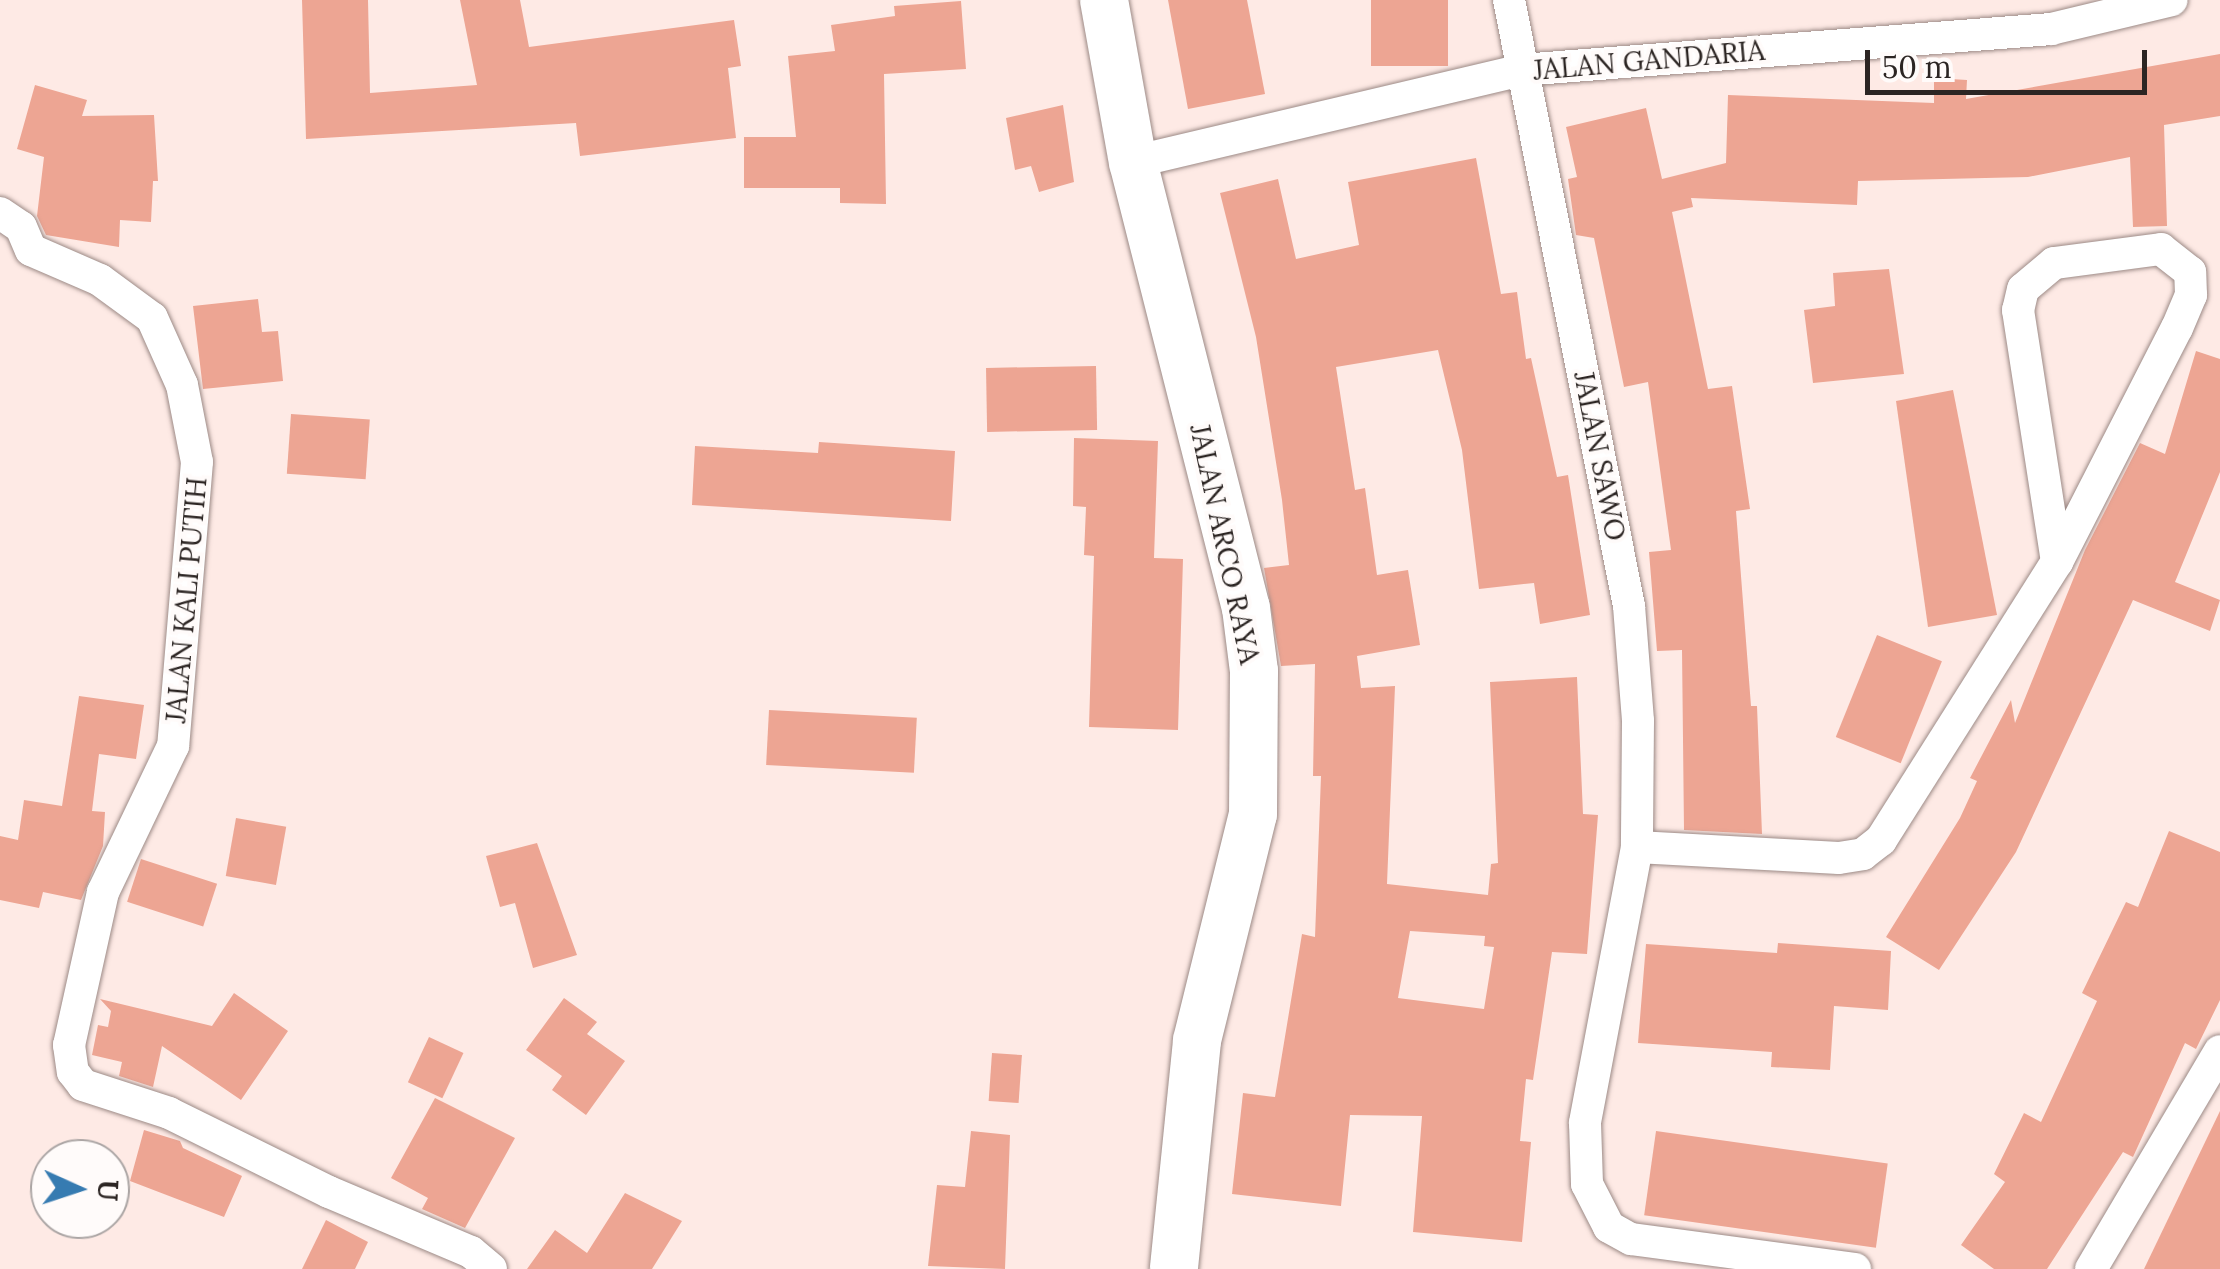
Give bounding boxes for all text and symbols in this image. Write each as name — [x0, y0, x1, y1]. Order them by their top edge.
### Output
scale bar — [1870, 30, 2152, 92]
street label: JALAN GANDARIA — [1532, 33, 1766, 87]
text: 50 m — [1882, 48, 1952, 86]
street label: JALAN SAWO — [1567, 368, 1633, 544]
street label: JALAN ARCO RAYA — [1183, 421, 1267, 667]
street label: JALAN KALI PUTIH — [159, 476, 213, 724]
north arrow — [30, 1139, 130, 1239]
text: U — [89, 1179, 126, 1202]

